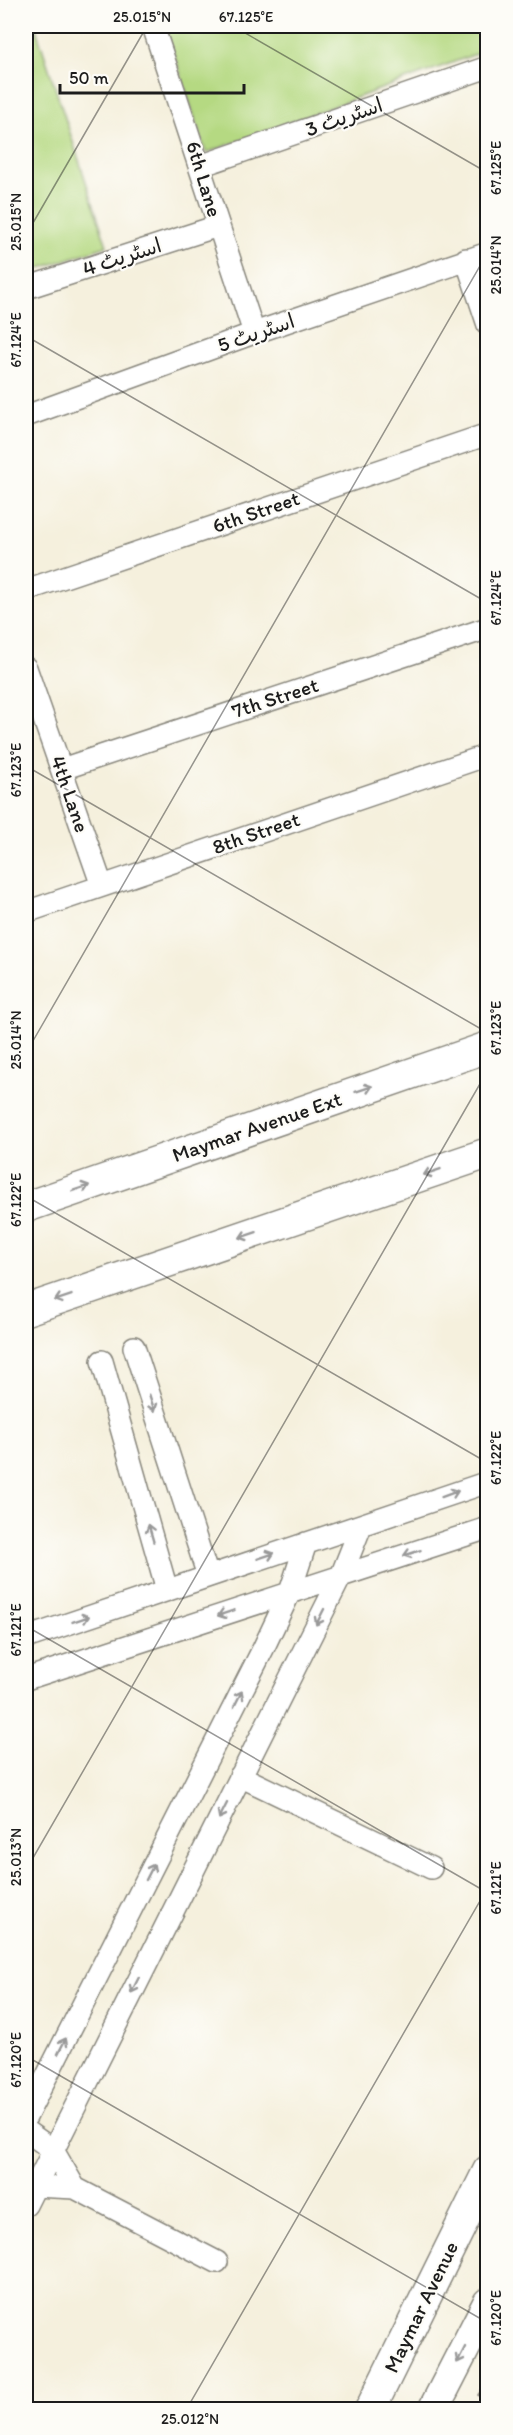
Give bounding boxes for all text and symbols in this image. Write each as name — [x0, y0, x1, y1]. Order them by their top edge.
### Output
text: 25.015°N — [113, 8, 171, 26]
text: 67.125°E — [219, 8, 273, 26]
scale bar — [60, 57, 244, 95]
text: 50 m — [69, 67, 109, 89]
street label: اسٹریٹ 3 — [302, 92, 386, 141]
street label: 6th Lane — [181, 138, 228, 220]
text: 67.125°E — [487, 141, 505, 195]
text: 25.015°N — [7, 193, 25, 251]
street label: اسٹریٹ 4 — [79, 232, 164, 281]
text: 25.014°N — [487, 235, 505, 295]
street label: اسٹریٹ 5 — [214, 308, 298, 357]
text: 67.124°E — [7, 312, 25, 368]
street label: 6th Street — [209, 485, 303, 538]
text: 67.124°E — [487, 570, 505, 626]
street label: 7th Street — [228, 672, 321, 723]
text: 67.123°E — [7, 743, 25, 797]
street label: 4th Lane — [46, 752, 95, 835]
street label: 8th Street — [209, 806, 303, 859]
text: 67.123°E — [487, 1001, 505, 1055]
text: 25.014°N — [7, 1010, 25, 1070]
one-way arrow — [354, 1083, 373, 1094]
street label: Maymar Avenue Ext — [169, 1086, 345, 1167]
one-way arrow — [423, 1167, 442, 1178]
text: 67.122°E — [7, 1173, 25, 1227]
one-way arrow — [71, 1181, 90, 1192]
one-way arrow — [239, 1230, 257, 1241]
one-way arrow — [54, 1293, 73, 1304]
one-way arrow — [147, 1393, 158, 1412]
text: 67.122°E — [487, 1431, 505, 1485]
one-way arrow — [441, 1488, 459, 1499]
one-way arrow — [145, 1524, 156, 1543]
one-way arrow — [403, 1548, 422, 1559]
one-way arrow — [256, 1550, 275, 1561]
text: 67.121°E — [7, 1603, 25, 1657]
one-way arrow — [217, 1608, 236, 1619]
one-way arrow — [313, 1608, 325, 1626]
one-way arrow — [71, 1613, 90, 1624]
one-way arrow — [233, 1690, 244, 1708]
one-way arrow — [217, 1801, 228, 1819]
text: 25.013°N — [7, 1828, 25, 1886]
text: 67.121°E — [487, 1861, 505, 1915]
one-way arrow — [145, 1864, 156, 1882]
one-way arrow — [129, 1975, 141, 1993]
text: 67.120°E — [7, 2032, 25, 2088]
one-way arrow — [56, 2038, 68, 2056]
street label: Maymar Avenue — [378, 2237, 463, 2377]
text: 67.120°E — [487, 2290, 505, 2346]
one-way arrow — [455, 2345, 466, 2363]
text: 25.012°N — [161, 2410, 219, 2428]

